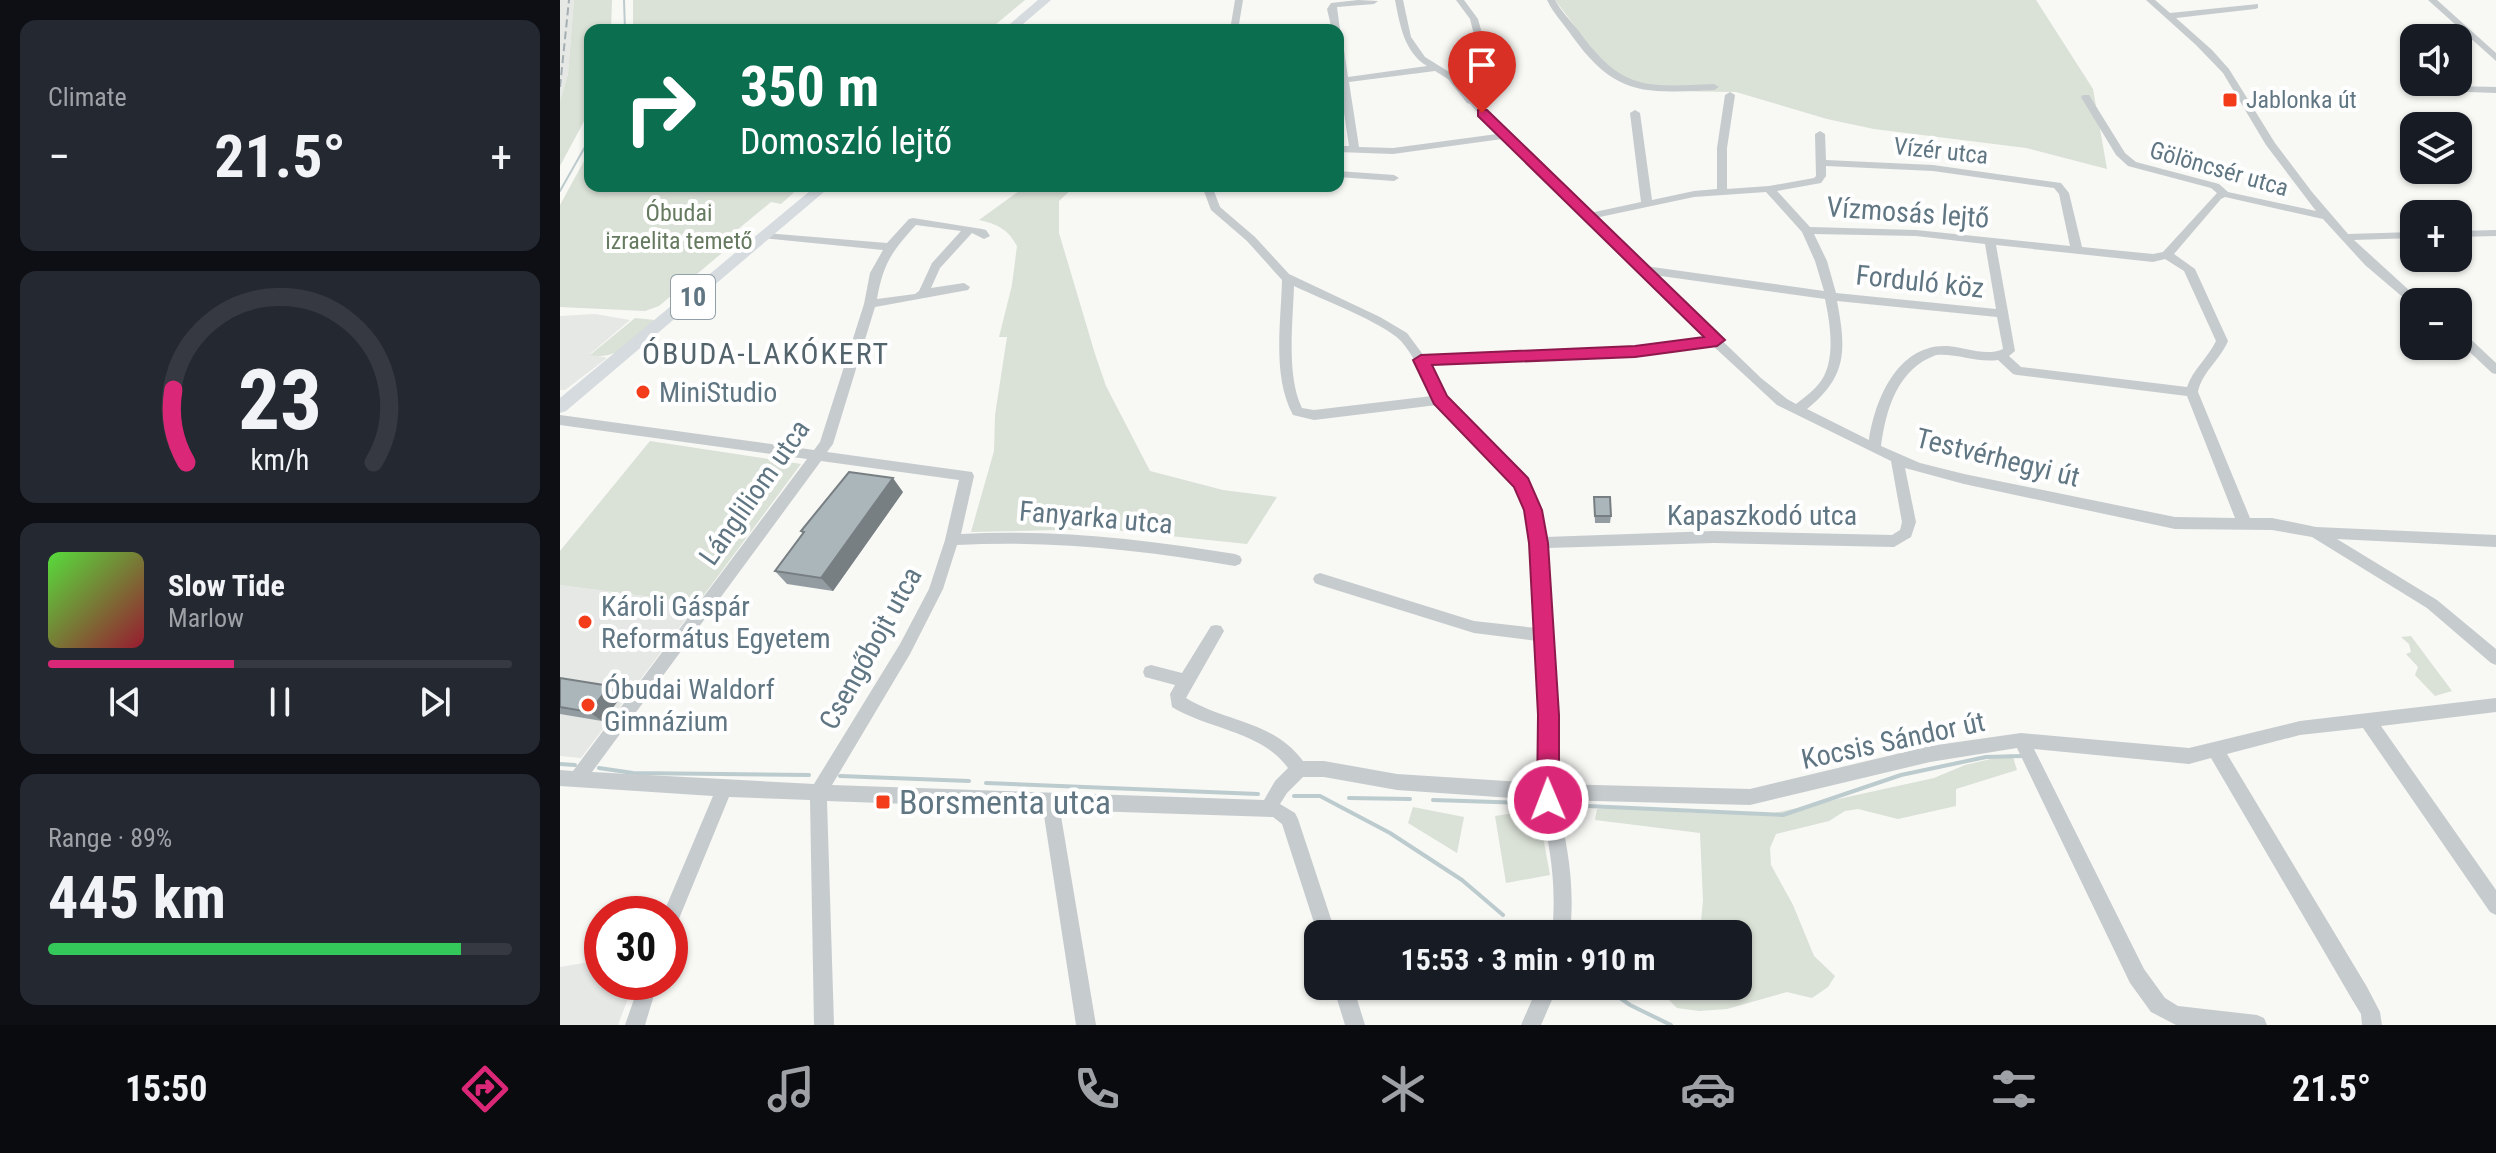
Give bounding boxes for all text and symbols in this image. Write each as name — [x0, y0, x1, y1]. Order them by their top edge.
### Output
map controls — [2400, 24, 2472, 360]
button: sound — [2400, 24, 2472, 96]
pin — [1448, 31, 1516, 113]
icon: arrive — [1460, 43, 1504, 87]
text: 350 m — [740, 54, 879, 120]
icon: right — [608, 56, 712, 160]
text: Climate — [48, 82, 127, 112]
place label: Jablonka út — [2246, 86, 2357, 114]
marker: Jablonka út — [2221, 91, 2239, 109]
button: layers — [2400, 112, 2472, 184]
text: 21.5° — [214, 121, 346, 192]
text: Domoszló lejtő — [740, 121, 952, 163]
text: − — [48, 131, 70, 183]
text: + — [490, 131, 512, 183]
street label: Vízér utca — [1892, 132, 1990, 170]
street label: Gölöncsér utca — [2147, 136, 2291, 202]
street label: Vízmosás lejtő — [1826, 190, 1990, 235]
park label: Óbudai izraelita temető — [605, 199, 753, 255]
button: + — [2400, 200, 2472, 272]
street label: Forduló köz — [1854, 258, 1986, 305]
road number: 10 — [671, 275, 715, 319]
button: − — [2400, 288, 2472, 360]
district label: ÓBUDA-LAKÓKERT — [642, 336, 890, 371]
text: 23 — [238, 351, 322, 448]
place label: MiniStudio — [659, 376, 777, 409]
marker: MiniStudio — [634, 383, 652, 401]
street label: Lángliliom utca — [692, 413, 817, 571]
street label: Testvérhegyi út — [1913, 421, 2083, 494]
text: km/h — [251, 443, 309, 477]
street label: Fanyarka utca — [1018, 494, 1174, 541]
street label: Kapaszkodó utca — [1667, 499, 1857, 532]
street label: Csengőbojt utca — [812, 561, 929, 735]
text: Slow Tide — [168, 568, 285, 603]
place label: Károli Gáspár Református Egyetem — [601, 590, 831, 655]
text: Marlow — [168, 603, 244, 633]
marker: Károli Gáspár Református Egyetem — [576, 613, 594, 631]
place label: Óbudai Waldorf Gimnázium — [604, 673, 775, 738]
icon: previous — [103, 680, 147, 724]
icon: pause — [258, 680, 302, 724]
icon: next — [413, 680, 457, 724]
marker: Óbudai Waldorf Gimnázium — [579, 696, 597, 714]
street label: Kocsis Sándor út — [1798, 705, 1988, 776]
position arrow — [1506, 758, 1590, 842]
place label: Borsmenta utca — [899, 782, 1111, 822]
marker: Borsmenta utca — [874, 793, 892, 811]
text: Range · 89% — [48, 823, 172, 853]
text: 445 km — [48, 862, 226, 933]
speed limit sign: 30 — [584, 896, 688, 1000]
text: 15:53 · 3 min · 910 m — [1401, 942, 1655, 977]
icon: directions — [457, 1061, 513, 1117]
icon: music — [763, 1061, 819, 1117]
icon: phone — [1069, 1061, 1125, 1117]
icon: climate — [1375, 1061, 1431, 1117]
icon: car — [1680, 1061, 1736, 1117]
icon: filters — [1986, 1061, 2042, 1117]
text: 15:50 — [125, 1068, 208, 1110]
text: 21.5° — [2292, 1068, 2371, 1110]

